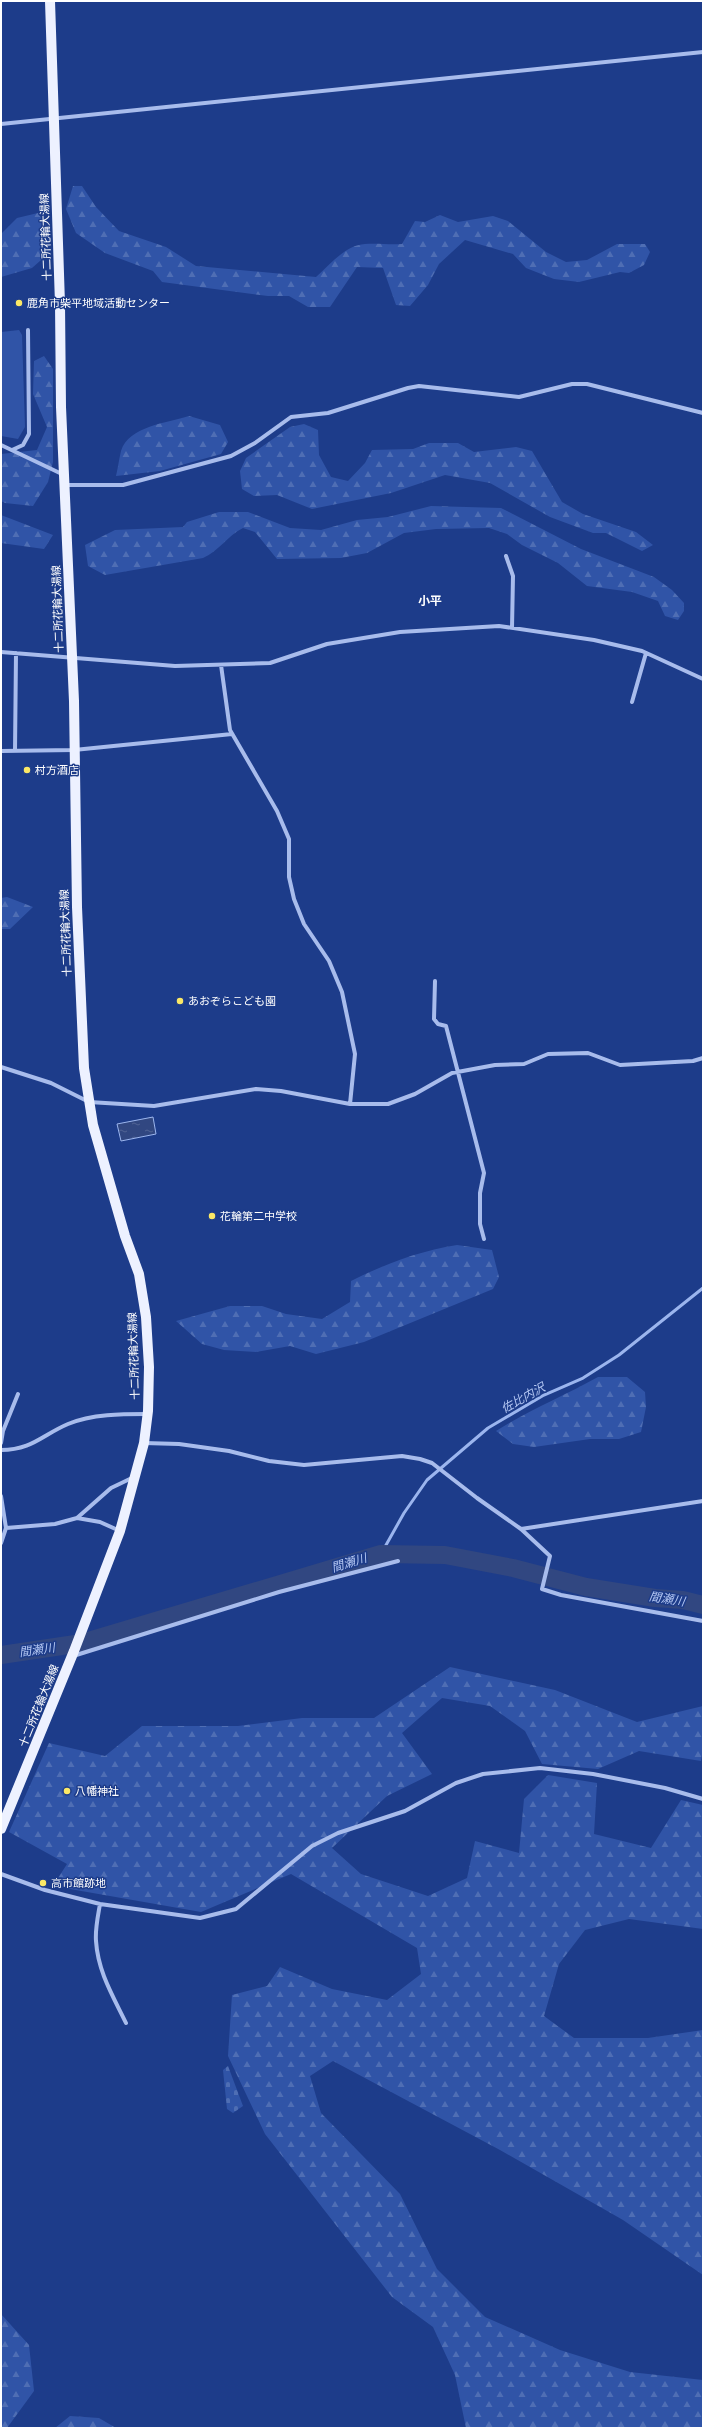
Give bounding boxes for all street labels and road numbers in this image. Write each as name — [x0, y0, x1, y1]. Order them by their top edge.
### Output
street label: 十二所花輪大湯線 — [38, 193, 54, 281]
street label: 十二所花輪大湯線 — [50, 565, 66, 653]
street label: 十二所花輪大湯線 — [58, 889, 74, 977]
street label: 十二所花輪大湯線 — [126, 1312, 142, 1400]
street label: 十二所花輪大湯線 — [16, 1663, 62, 1749]

